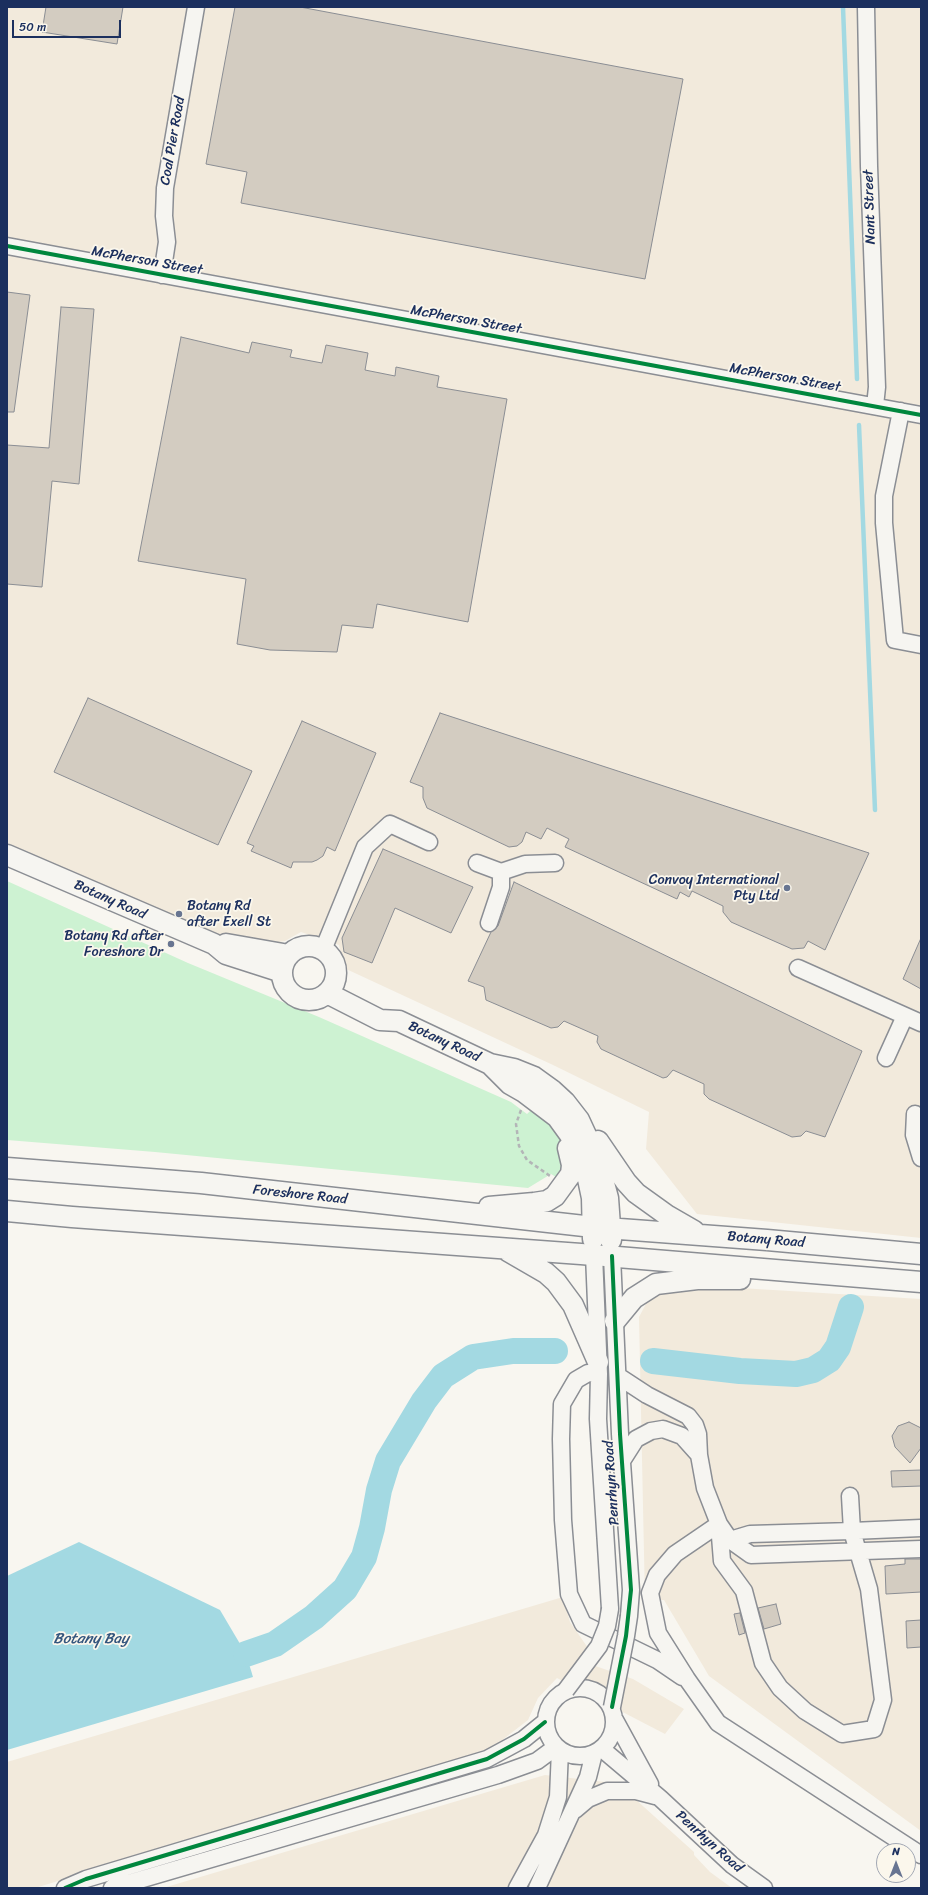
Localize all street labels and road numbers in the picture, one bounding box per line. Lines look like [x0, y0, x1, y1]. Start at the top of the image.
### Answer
street label: Coal Pier Road [157, 95, 189, 187]
street label: Nant Street [860, 169, 880, 245]
street label: McPherson Street [90, 243, 204, 279]
street label: McPherson Street [409, 302, 523, 338]
street label: McPherson Street [728, 360, 842, 396]
street label: Botany Road [71, 877, 149, 923]
street label: Botany Road [405, 1018, 483, 1066]
street label: Foreshore Road [252, 1182, 348, 1208]
street label: Botany Road [727, 1228, 805, 1252]
street label: Penrhyn Road [601, 1440, 623, 1526]
street label: Penrhyn Road [672, 1807, 746, 1877]

